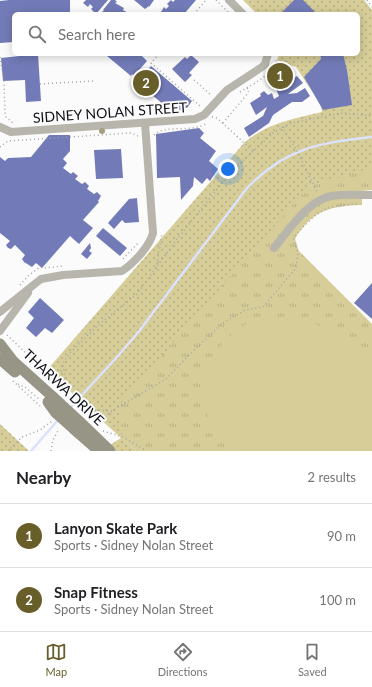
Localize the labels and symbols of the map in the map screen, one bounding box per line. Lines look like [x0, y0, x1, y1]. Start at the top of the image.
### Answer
pin: 1 [267, 61, 293, 91]
pin: 2 [133, 68, 159, 98]
street label: SIDNEY NOLAN STREET [32, 98, 188, 126]
your location [218, 159, 238, 179]
street label: THARWA DRIVE [20, 345, 108, 429]

